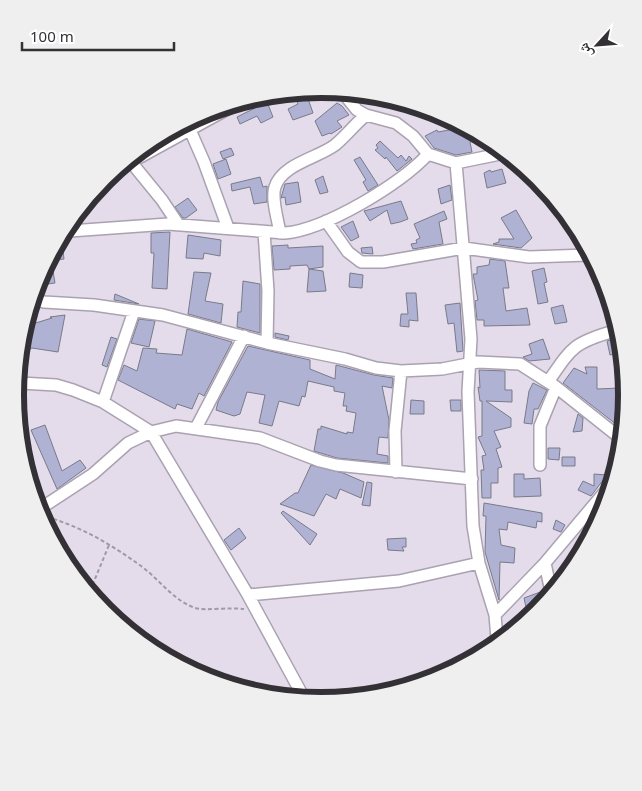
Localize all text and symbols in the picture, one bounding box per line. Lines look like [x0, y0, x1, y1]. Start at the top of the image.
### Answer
scale bar [22, 20, 175, 52]
north arrow [572, 20, 622, 70]
text: 100 m [30, 26, 74, 46]
text: ش [573, 40, 597, 62]

